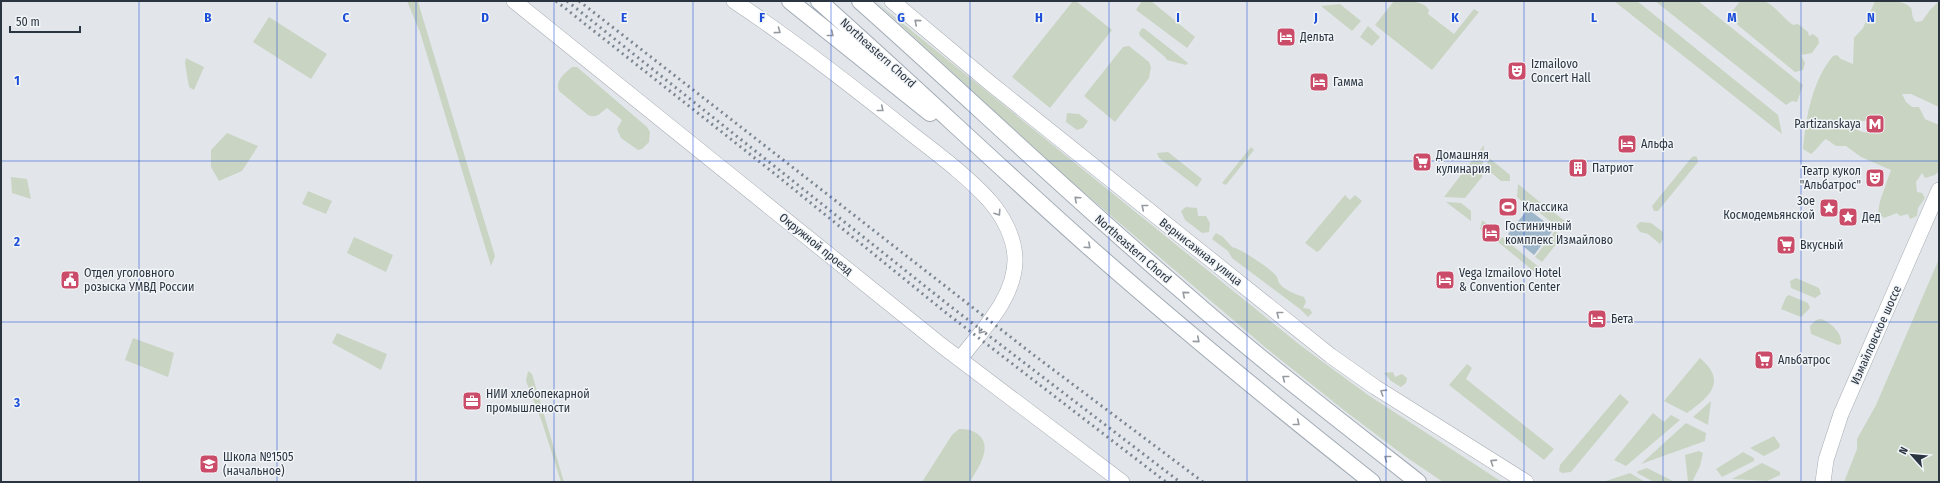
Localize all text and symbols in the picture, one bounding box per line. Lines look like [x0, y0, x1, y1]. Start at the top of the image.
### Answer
scale bar [10, 8, 80, 34]
text: B [204, 10, 212, 25]
text: C [343, 10, 350, 25]
text: D [481, 10, 489, 25]
text: E [621, 10, 627, 25]
text: F [759, 10, 765, 25]
text: G [897, 10, 905, 25]
text: H [1035, 10, 1043, 25]
text: I [1176, 10, 1180, 25]
text: J [1313, 10, 1318, 25]
text: K [1451, 10, 1459, 25]
text: L [1591, 10, 1597, 25]
text: M [1727, 10, 1737, 25]
text: N [1867, 10, 1875, 25]
text: 50 m [16, 15, 40, 29]
street label: Northeastern Chord [837, 15, 919, 91]
one-way arrow [915, 20, 922, 27]
one-way arrow [773, 26, 780, 33]
hotel icon: Дельта [1275, 26, 1297, 48]
one-way arrow [827, 30, 834, 37]
place label: Дельта [1299, 30, 1334, 44]
place label: Izmailovo Concert Hall [1531, 57, 1591, 85]
theatre icon: Izmailovo Concert Hall [1506, 60, 1528, 82]
hotel icon: Гамма [1308, 71, 1330, 93]
text: 1 [14, 73, 20, 88]
place label: Гамма [1333, 75, 1364, 89]
one-way arrow [877, 105, 884, 112]
metro station icon: Partizanskaya [1864, 113, 1886, 135]
place label: Partizanskaya [1794, 117, 1861, 131]
hotel icon: Альфа [1616, 133, 1638, 155]
place label: Альфа [1641, 137, 1674, 151]
place label: Домашняя кулинария [1435, 148, 1491, 176]
supermarket icon: Домашняя кулинария [1411, 151, 1433, 173]
building icon: Патриот [1567, 157, 1589, 179]
place label: Патриот [1592, 161, 1634, 175]
place label: Театр кукол "Альбатрос" [1800, 164, 1861, 192]
theatre icon: Театр кукол "Альбатрос" [1864, 167, 1886, 189]
place label: Зое Космодемьянской [1723, 194, 1815, 222]
sports icon: Классика [1497, 196, 1519, 218]
one-way arrow [1074, 197, 1082, 204]
place icon: Зое Космодемьянской [1818, 197, 1840, 219]
place label: Классика [1522, 200, 1568, 214]
one-way arrow [1142, 204, 1149, 211]
place icon: Дед [1837, 206, 1859, 228]
one-way arrow [993, 209, 1000, 216]
street label: Окружной проезд [776, 210, 856, 278]
place label: Дед [1861, 210, 1881, 224]
street label: Northeastern Chord [1092, 212, 1174, 286]
street label: Вернисажная улица [1157, 215, 1245, 289]
place label: Гостиничный комплекс Измайлово [1505, 219, 1613, 247]
hotel icon: Гостиничный комплекс Измайлово [1480, 222, 1502, 244]
text: 2 [13, 234, 20, 249]
supermarket icon: Вкусный [1775, 234, 1797, 256]
place label: Вкусный [1800, 238, 1843, 252]
one-way arrow [1083, 241, 1091, 249]
place label: Отдел уголовного розыска УМВД России [84, 266, 194, 294]
place label: Vega Izmailovo Hotel & Convention Center [1459, 266, 1561, 294]
public building icon: Отдел уголовного розыска УМВД России [59, 269, 81, 291]
hotel icon: Vega Izmailovo Hotel & Convention Center [1434, 269, 1456, 291]
street label: Измайловское шоссе [1848, 283, 1904, 387]
one-way arrow [1182, 292, 1190, 299]
hotel icon: Бета [1586, 308, 1608, 330]
one-way arrow [1276, 312, 1283, 319]
place label: Бета [1611, 312, 1633, 326]
one-way arrow [979, 326, 986, 333]
one-way arrow [1193, 335, 1200, 342]
supermarket icon: Альбатрос [1753, 349, 1775, 371]
place label: Альбатрос [1778, 353, 1831, 367]
one-way arrow [1282, 375, 1289, 382]
place label: НИИ хлебопекарной промышлености [486, 387, 590, 415]
one-way arrow [1380, 389, 1387, 396]
office icon: НИИ хлебопекарной промышлености [461, 390, 483, 412]
text: 3 [13, 395, 20, 410]
one-way arrow [1293, 418, 1300, 425]
north arrow [1892, 435, 1932, 475]
text: N [1896, 445, 1911, 457]
place label: Школа №1505 (начальное) [223, 450, 294, 478]
school or university icon: Школа №1505 (начальное) [198, 453, 220, 475]
one-way arrow [1385, 456, 1392, 463]
one-way arrow [1490, 459, 1497, 466]

